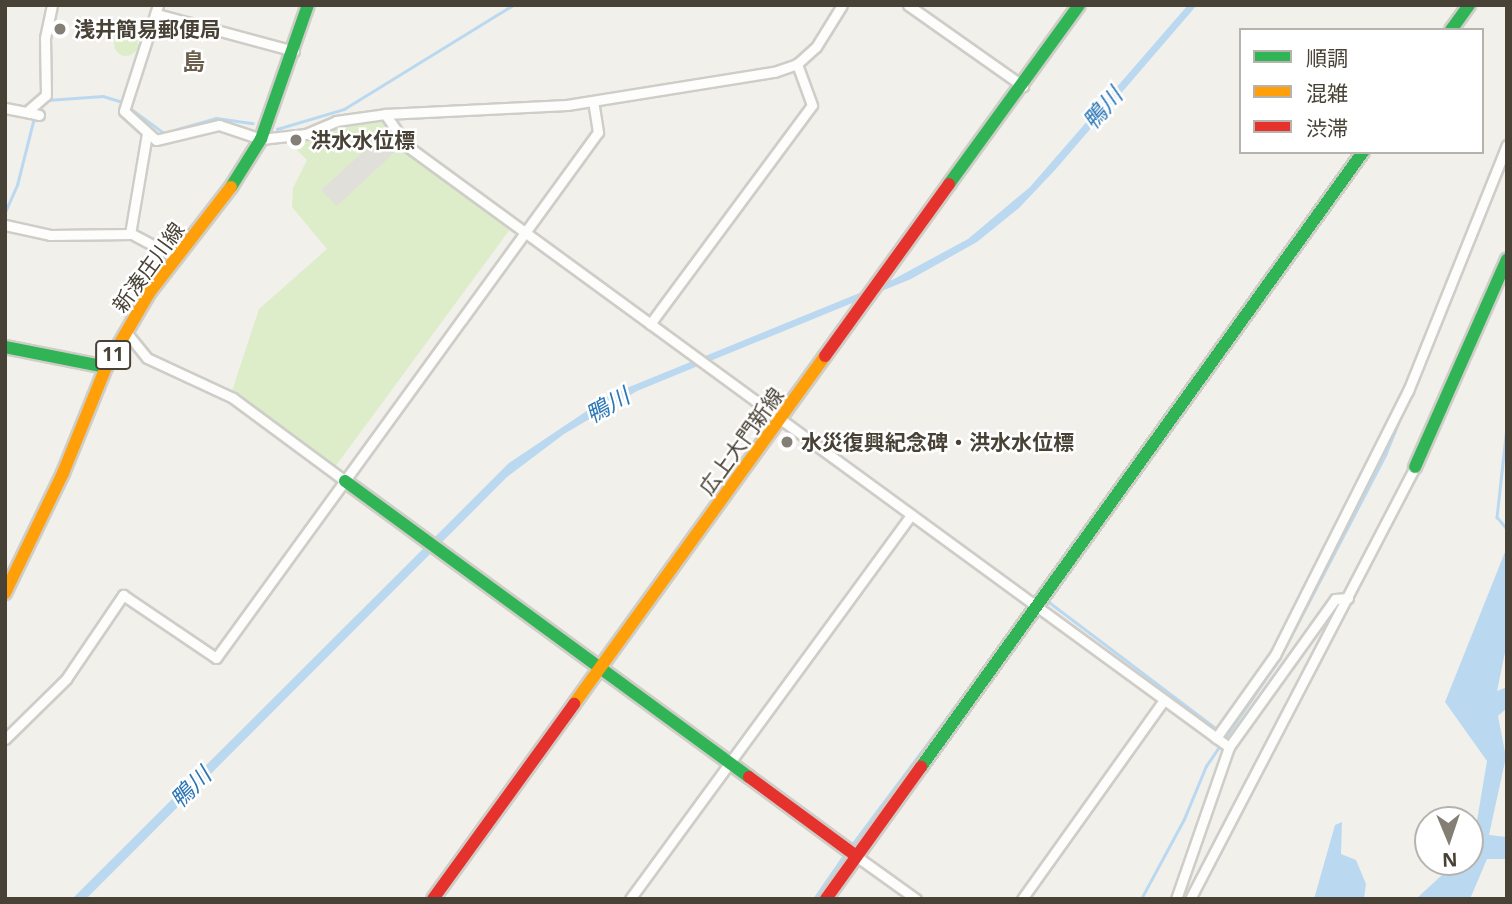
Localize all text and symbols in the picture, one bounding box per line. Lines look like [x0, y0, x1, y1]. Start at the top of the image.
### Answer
place label: 浅井簡易郵便局 [74, 16, 221, 42]
marker: 浅井簡易郵便局 [52, 21, 68, 37]
legend [1239, 28, 1484, 154]
text: 順調 [1306, 44, 1348, 72]
district label: 島 [183, 47, 205, 75]
text: 混雑 [1306, 79, 1348, 107]
water label: 鴨川 [1076, 82, 1128, 134]
text: 渋滞 [1306, 114, 1348, 142]
place label: 洪水水位標 [310, 127, 415, 153]
marker: 洪水水位標 [288, 132, 304, 148]
street label: 新湊庄川線 [107, 217, 189, 317]
road number: 11 [94, 340, 132, 370]
water label: 鴨川 [580, 382, 634, 428]
street label: 広上大門新線 [694, 383, 788, 499]
place label: 水災復興紀念碑・洪水水位標 [801, 429, 1074, 455]
marker: 水災復興紀念碑・洪水水位標 [779, 434, 795, 450]
water label: 鴨川 [164, 761, 216, 813]
north arrow [1414, 806, 1484, 876]
text: N [1441, 847, 1458, 873]

